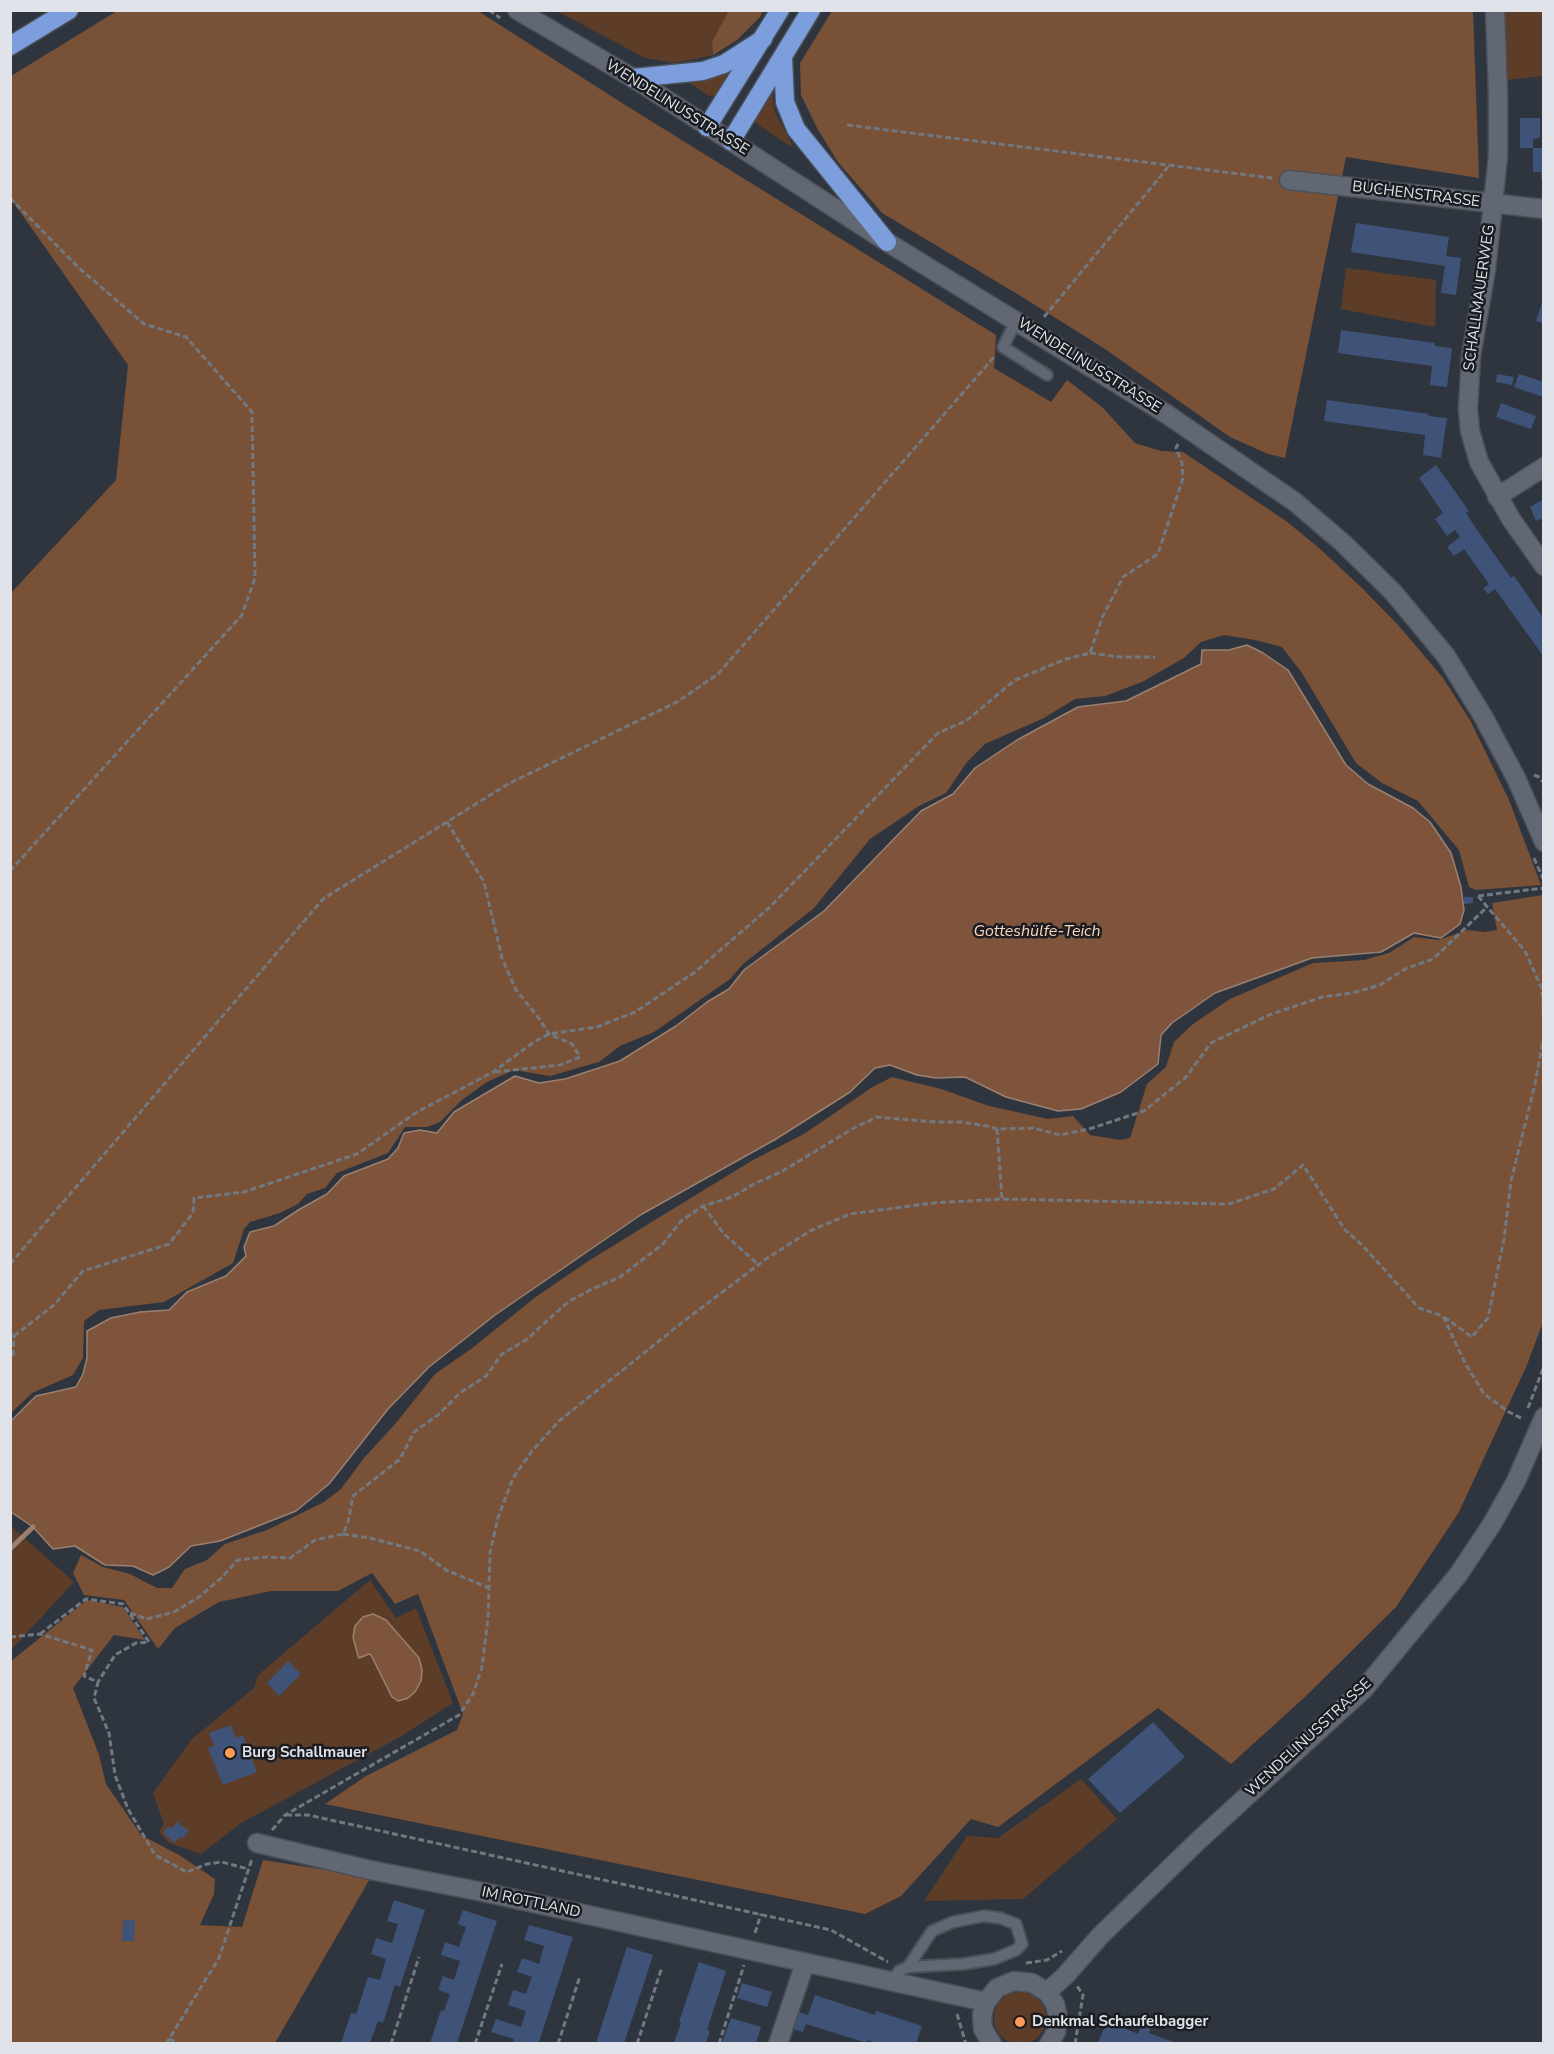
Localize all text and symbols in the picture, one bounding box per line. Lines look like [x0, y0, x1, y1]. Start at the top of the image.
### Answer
street label: WENDELINUSSTRASSE [602, 57, 752, 159]
street label: BUCHENSTRASSE [1351, 178, 1481, 212]
street label: SCHALLMAUERWEG [1461, 224, 1499, 372]
street label: WENDELINUSSTRASSE [1014, 315, 1164, 417]
water label: Gotteshülfe-Teich [973, 922, 1101, 942]
street label: WENDELINUSSTRASSE [1242, 1675, 1376, 1801]
place label: Burg Schallmauer [242, 1744, 367, 1762]
marker: Burg Schallmauer [223, 1746, 237, 1760]
street label: IM ROTTLAND [480, 1884, 582, 1922]
place label: Denkmal Schaufelbagger [1032, 2013, 1208, 2031]
marker: Denkmal Schaufelbagger [1013, 2015, 1027, 2029]

